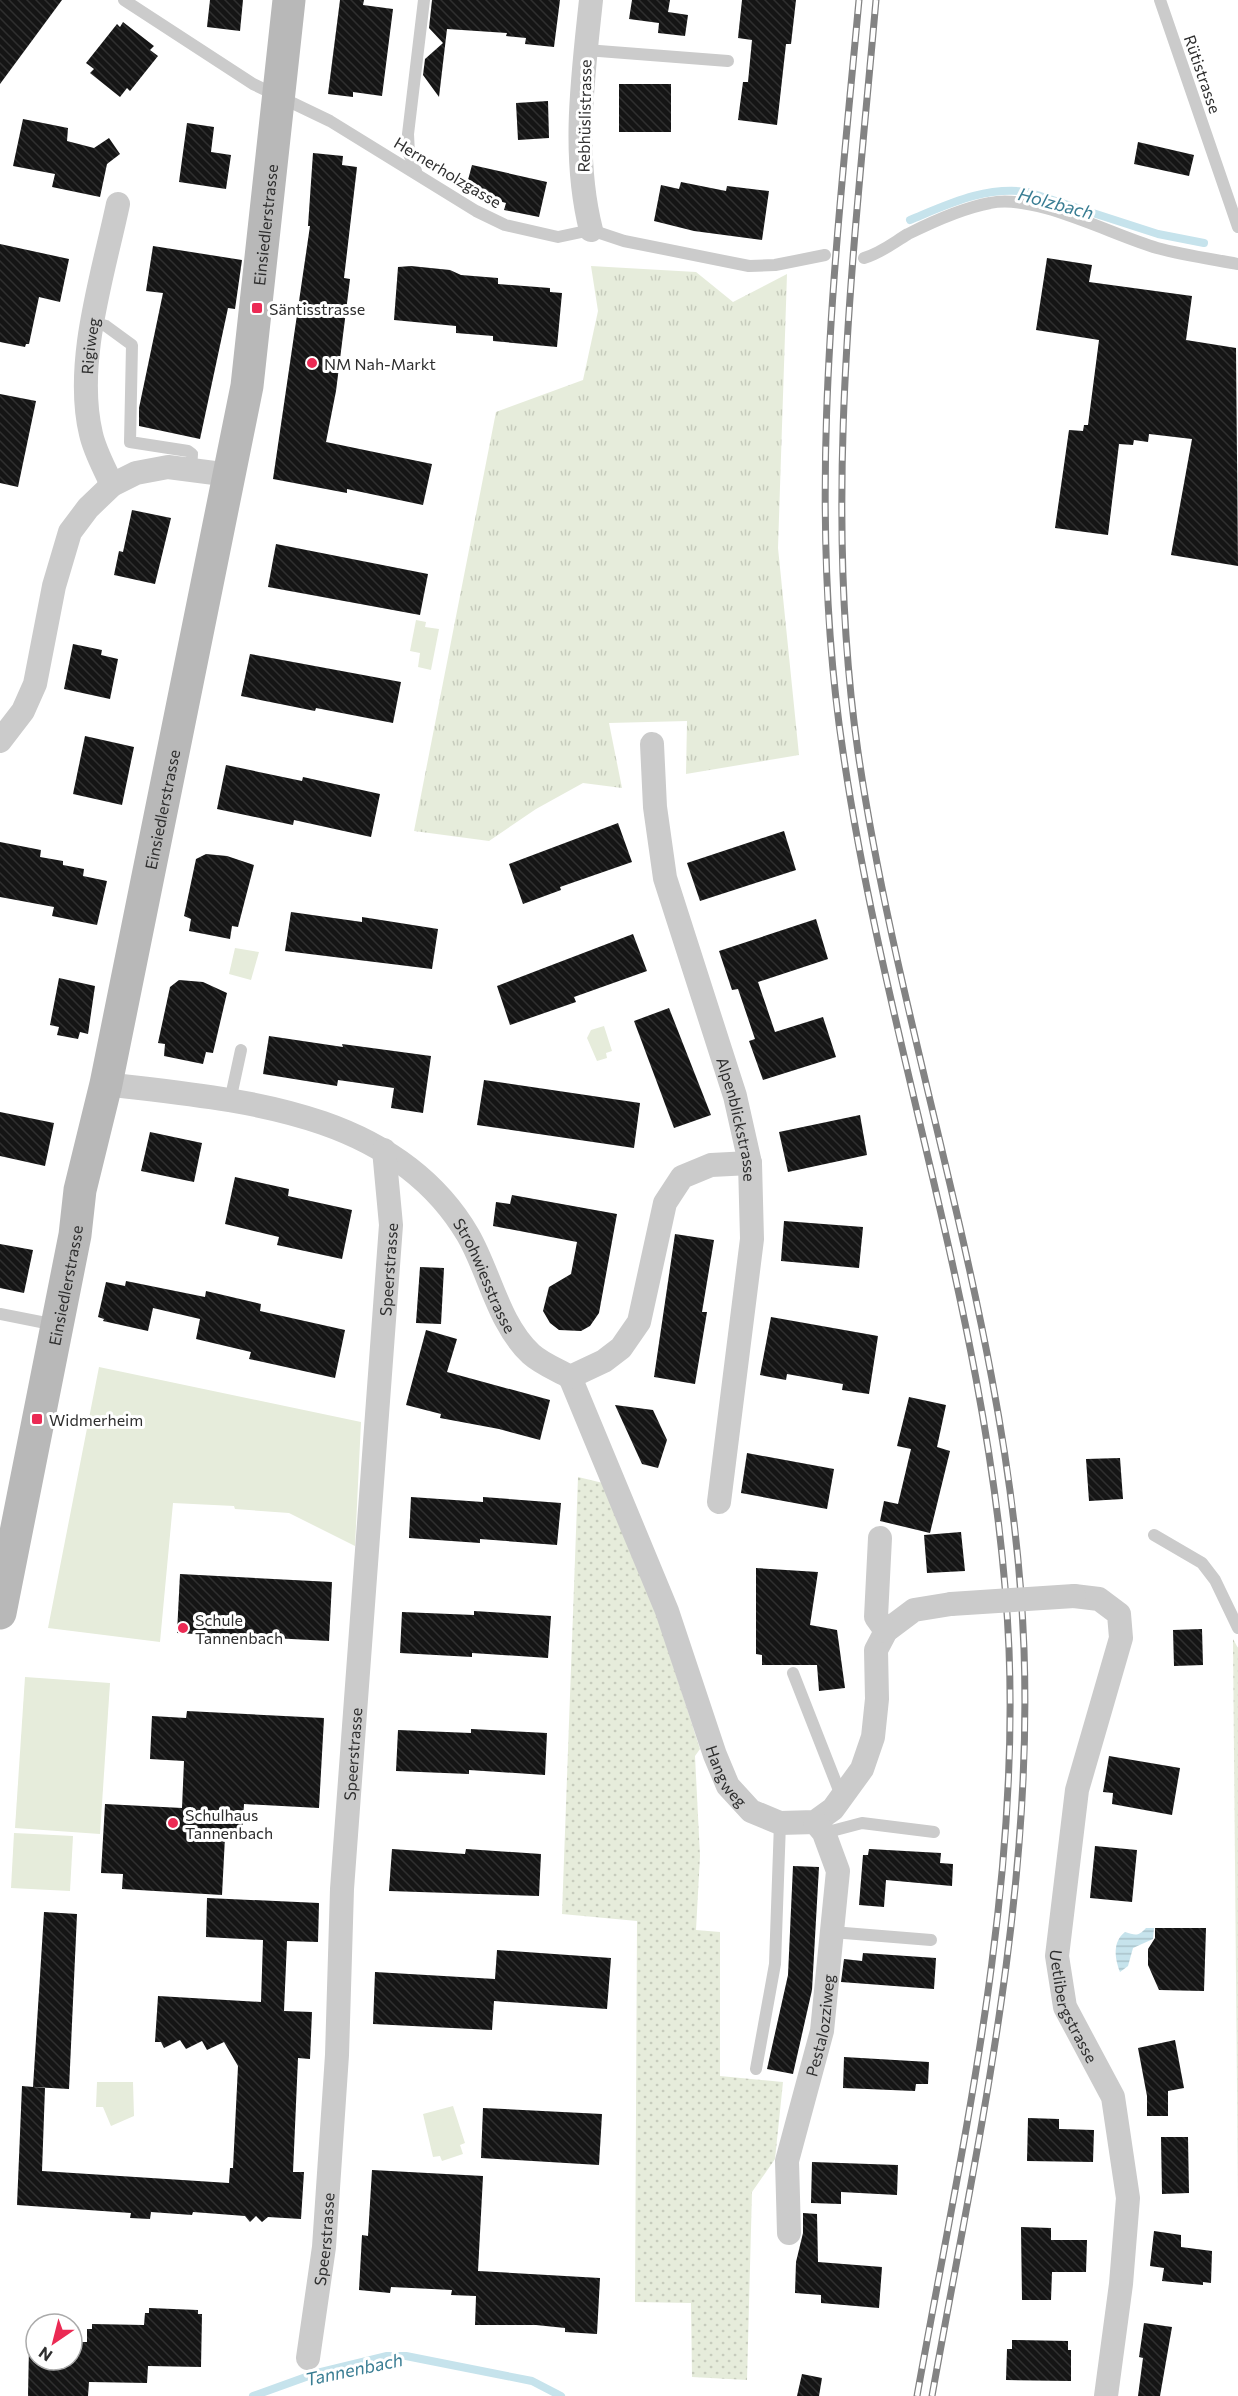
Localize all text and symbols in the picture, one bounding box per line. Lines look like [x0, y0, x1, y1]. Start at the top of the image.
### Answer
street label: Rütistrasse [1181, 32, 1225, 116]
street label: Rebhüslistrasse [574, 59, 594, 173]
street label: Hernerholzgasse [391, 133, 505, 211]
street label: Einsiedlerstrasse [248, 163, 281, 286]
water label: Holzbach [1016, 182, 1096, 224]
place label: Säntisstrasse [269, 299, 365, 318]
marker: Säntisstrasse [250, 301, 264, 315]
street label: Rigiweg [77, 315, 102, 375]
place label: NM Nah-Markt [324, 354, 436, 373]
marker: NM Nah-Markt [305, 356, 319, 370]
street label: Einsiedlerstrasse [140, 748, 183, 871]
street label: Alpenblickstrasse [714, 1054, 760, 1182]
street label: Strohwiesstrasse [450, 1214, 521, 1336]
street label: Speerstrasse [375, 1222, 401, 1317]
street label: Einsiedlerstrasse [44, 1224, 86, 1347]
place label: Widmerheim [49, 1410, 143, 1429]
marker: Widmerheim [30, 1412, 44, 1426]
place label: Schule Tannenbach [195, 1610, 283, 1647]
marker: Schule Tannenbach [176, 1621, 190, 1635]
street label: Speerstrasse [339, 1707, 365, 1801]
street label: Hangweg [703, 1742, 752, 1811]
place label: Schulhaus Tannenbach [185, 1805, 273, 1842]
marker: Schulhaus Tannenbach [166, 1816, 180, 1830]
street label: Uetlibergstrasse [1047, 1949, 1102, 2066]
street label: Pestalozziweg [801, 1973, 837, 2078]
street label: Speerstrasse [309, 2192, 337, 2287]
north arrow [24, 2312, 84, 2372]
text: N [35, 2343, 55, 2366]
water label: Tannenbach [303, 2348, 405, 2390]

